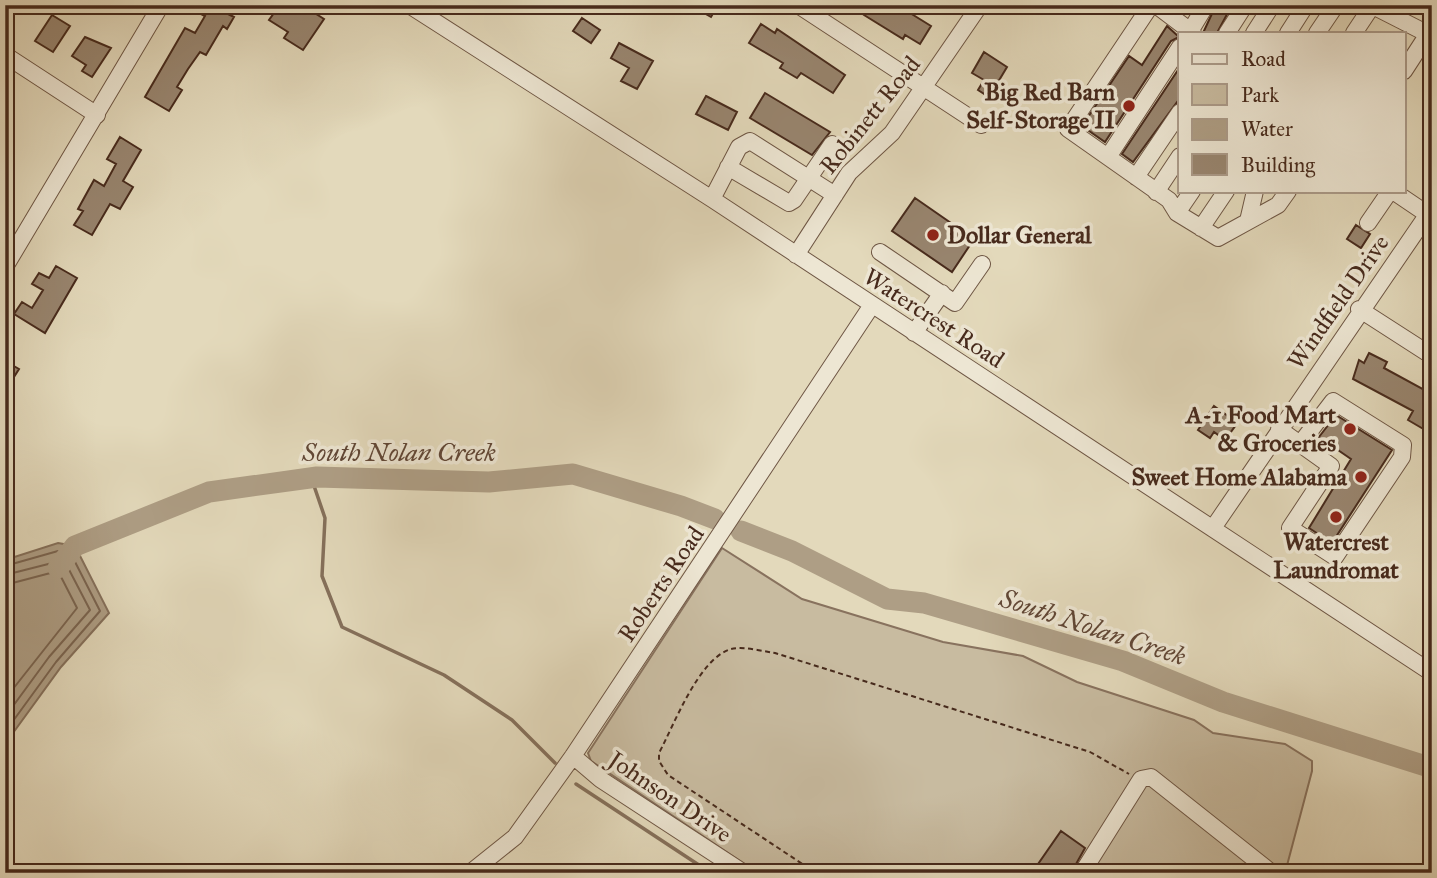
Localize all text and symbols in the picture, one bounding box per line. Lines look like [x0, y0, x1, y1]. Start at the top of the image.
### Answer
legend [1178, 32, 1406, 192]
text: Road [1241, 46, 1286, 72]
street label: Robinett Road [813, 50, 927, 180]
place label: Big Red Barn Self-Storage II [966, 77, 1115, 135]
text: Park [1241, 82, 1279, 108]
marker: Big Red Barn Self-Storage II [1121, 98, 1137, 114]
text: Water [1241, 116, 1293, 142]
text: Building [1241, 152, 1315, 178]
place label: Dollar General [947, 220, 1092, 250]
marker: Dollar General [925, 227, 941, 243]
street label: Windfield Drive [1281, 229, 1395, 375]
street label: Watercrest Road [858, 261, 1010, 375]
place label: A-1 Food Mart & Groceries [1184, 400, 1337, 458]
marker: A-1 Food Mart & Groceries [1342, 421, 1358, 437]
water label: South Nolan Creek [301, 436, 496, 468]
place label: Sweet Home Alabama [1131, 462, 1348, 492]
marker: Sweet Home Alabama [1353, 469, 1369, 485]
marker: Watercrest Laundromat [1328, 509, 1344, 525]
street label: Roberts Road [611, 520, 711, 648]
place label: Watercrest Laundromat [1273, 527, 1399, 585]
water label: South Nolan Creek [995, 582, 1191, 672]
street label: Johnson Drive [600, 743, 737, 849]

